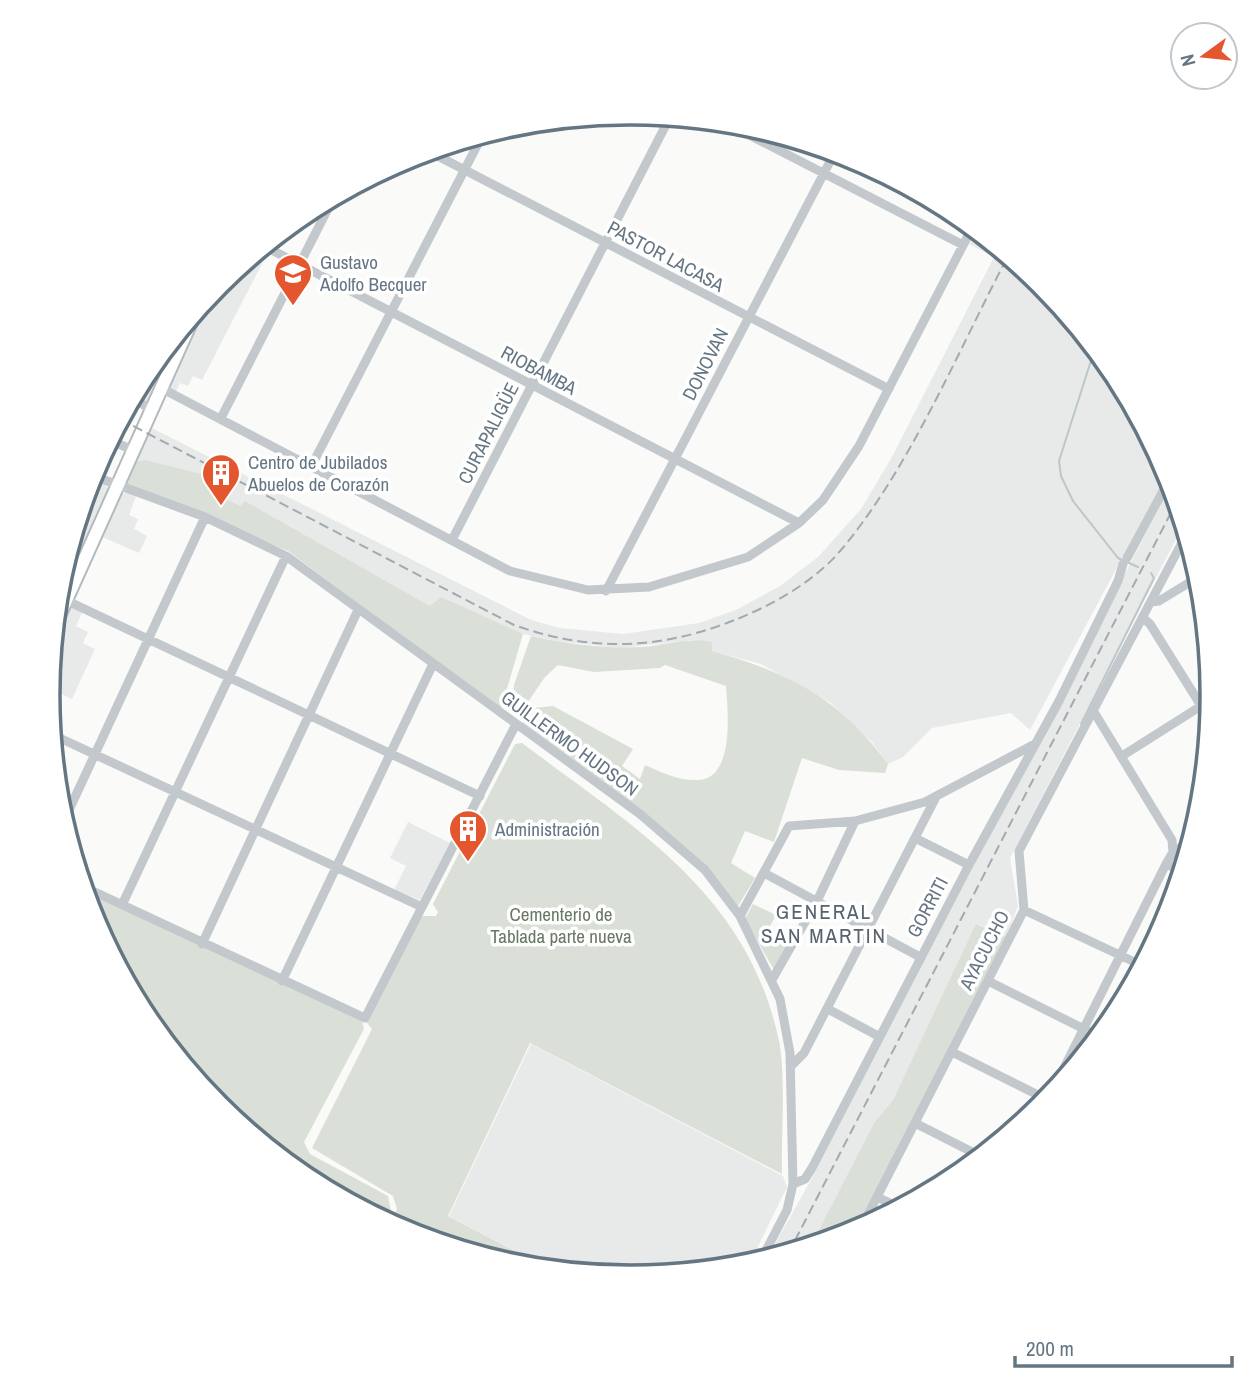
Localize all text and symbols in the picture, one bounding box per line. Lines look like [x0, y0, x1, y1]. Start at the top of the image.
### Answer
north arrow [1169, 21, 1239, 91]
text: N [1174, 52, 1202, 69]
street label: PASTOR LACASA [603, 214, 729, 298]
place label: Gustavo Adolfo Becquer [319, 249, 427, 297]
school or university icon: Gustavo Adolfo Becquer [272, 252, 314, 307]
street label: DONOVAN [676, 324, 734, 404]
street label: RIOBAMBA [497, 339, 582, 401]
street label: CURAPALIGÜE [451, 378, 525, 488]
place label: Centro de Jubilados Abuelos de Corazón [247, 449, 389, 497]
building icon: Centro de Jubilados Abuelos de Corazón [200, 452, 242, 507]
street label: GUILLERMO HUDSON [496, 684, 644, 802]
building icon: Administración [447, 808, 489, 863]
place label: Administración [494, 816, 600, 842]
street label: GORRITI [900, 872, 954, 942]
district label: GENERAL SAN MARTIN [761, 897, 887, 950]
park label: Cementerio de Tablada parte nueva [490, 901, 632, 949]
street label: AYACUCHO [952, 906, 1015, 995]
scale bar [1015, 1324, 1232, 1368]
text: 200 m [1026, 1334, 1074, 1363]

